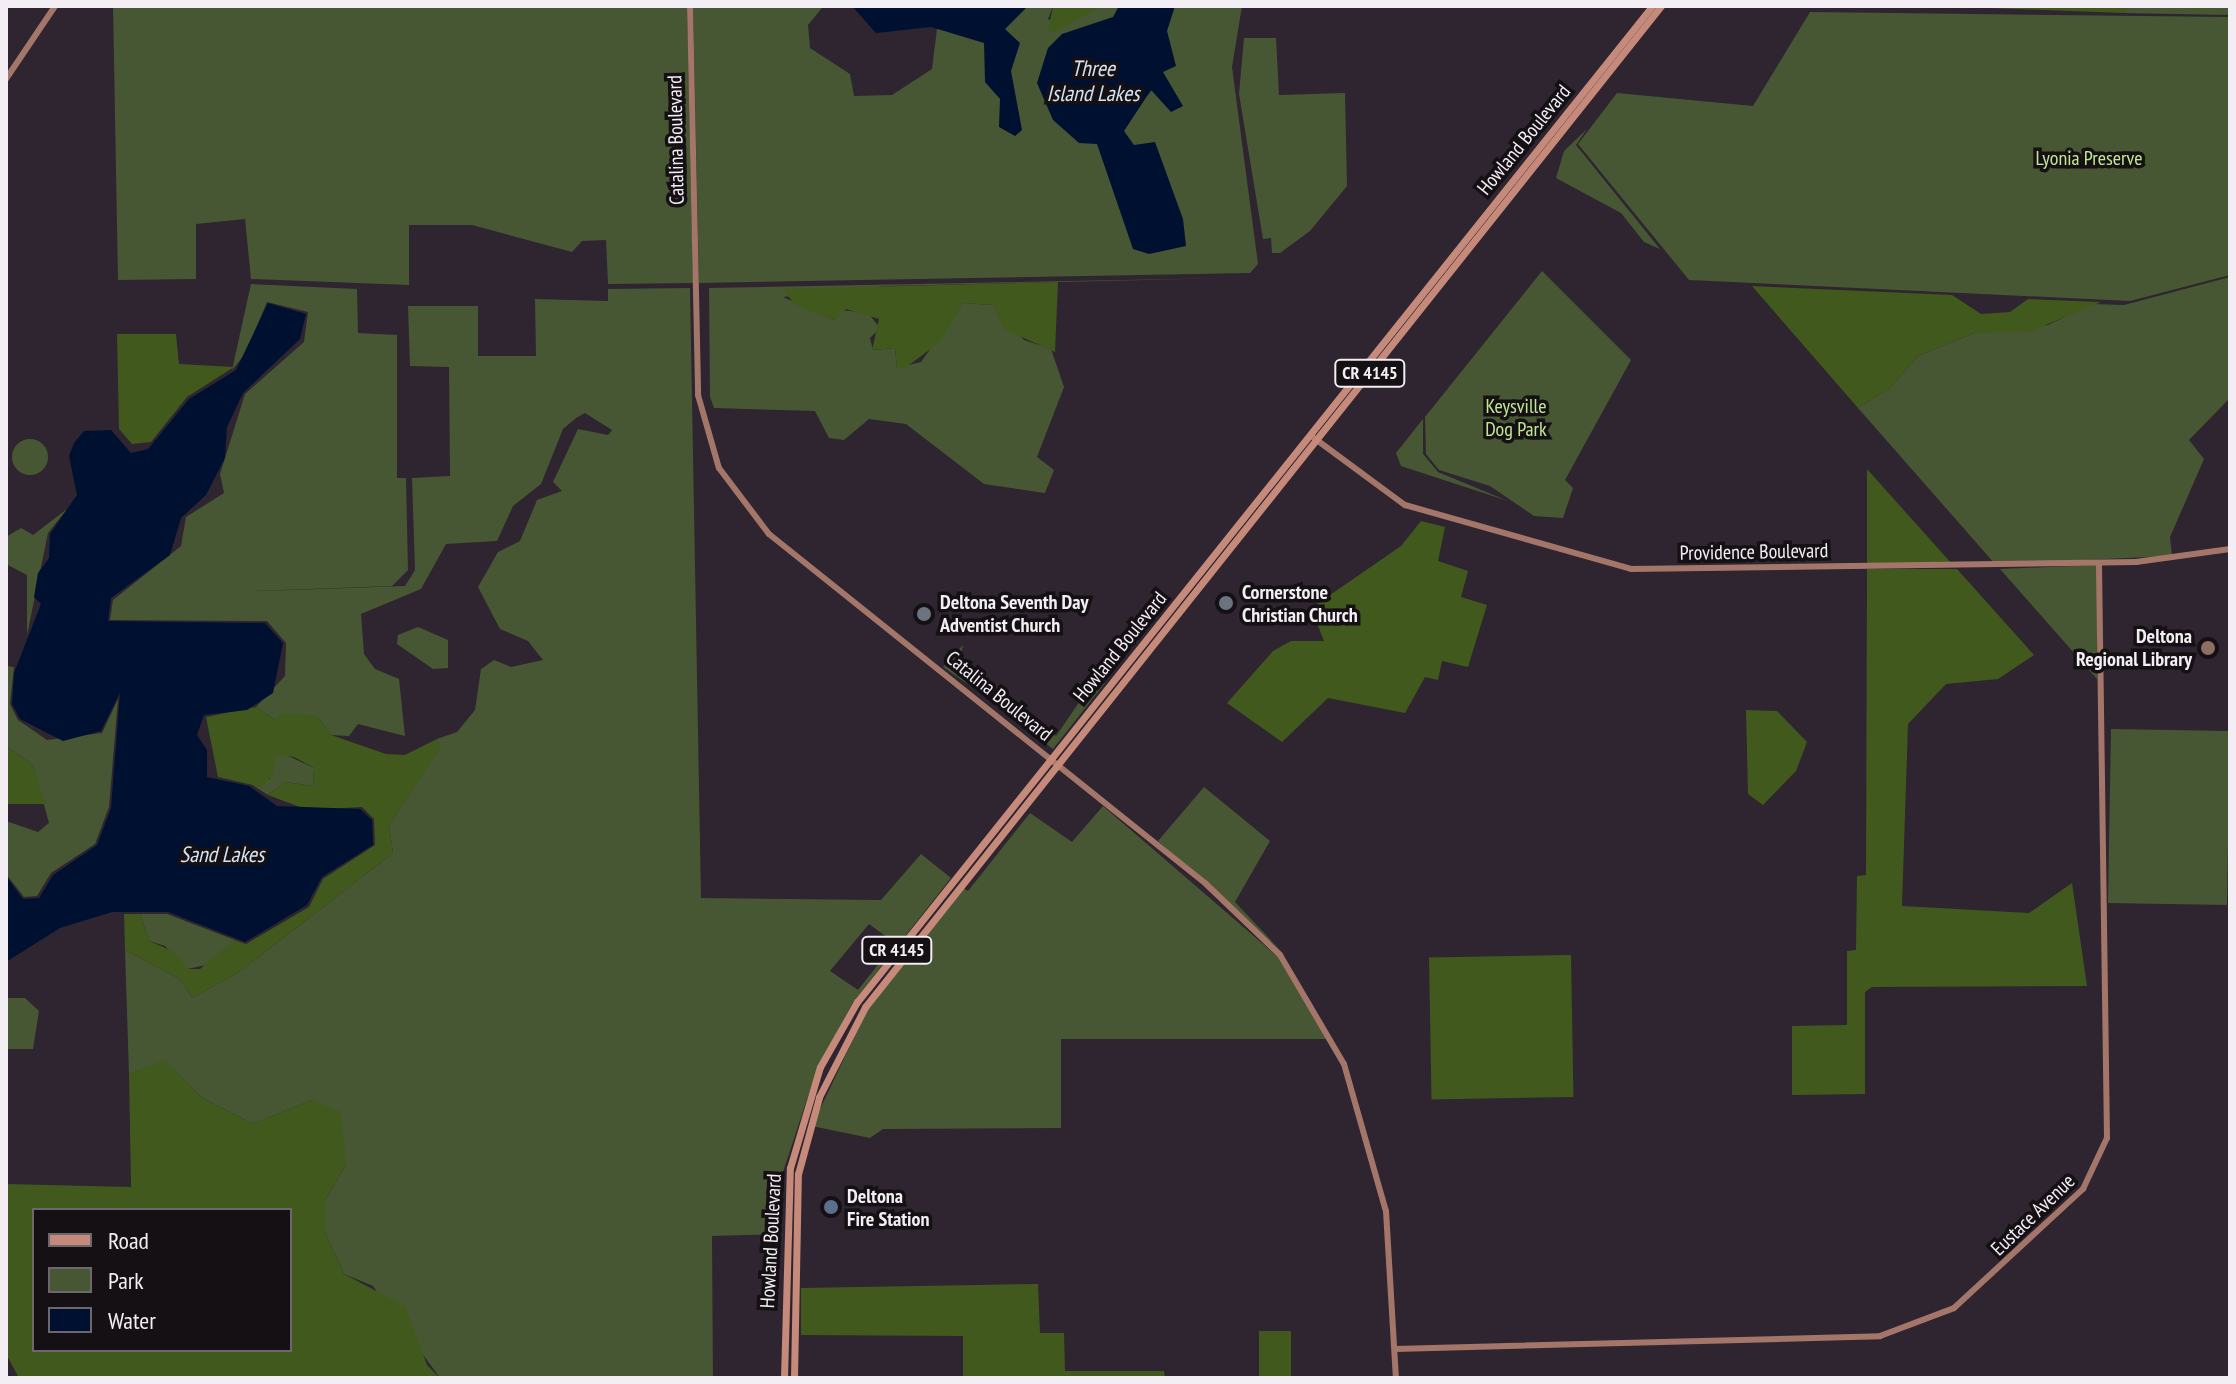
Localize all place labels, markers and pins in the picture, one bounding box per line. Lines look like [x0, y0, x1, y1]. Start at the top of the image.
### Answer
place label: Cornerstone Christian Church [1242, 580, 1358, 627]
place label: Deltona Seventh Day Adventist Church [940, 590, 1089, 637]
marker: Cornerstone Christian Church [1217, 594, 1235, 612]
marker: Deltona Seventh Day Adventist Church [915, 605, 933, 623]
place label: Deltona Regional Library [2076, 624, 2192, 671]
marker: Deltona Regional Library [2199, 639, 2217, 657]
place label: Deltona Fire Station [847, 1184, 929, 1231]
marker: Deltona Fire Station [822, 1198, 840, 1216]

